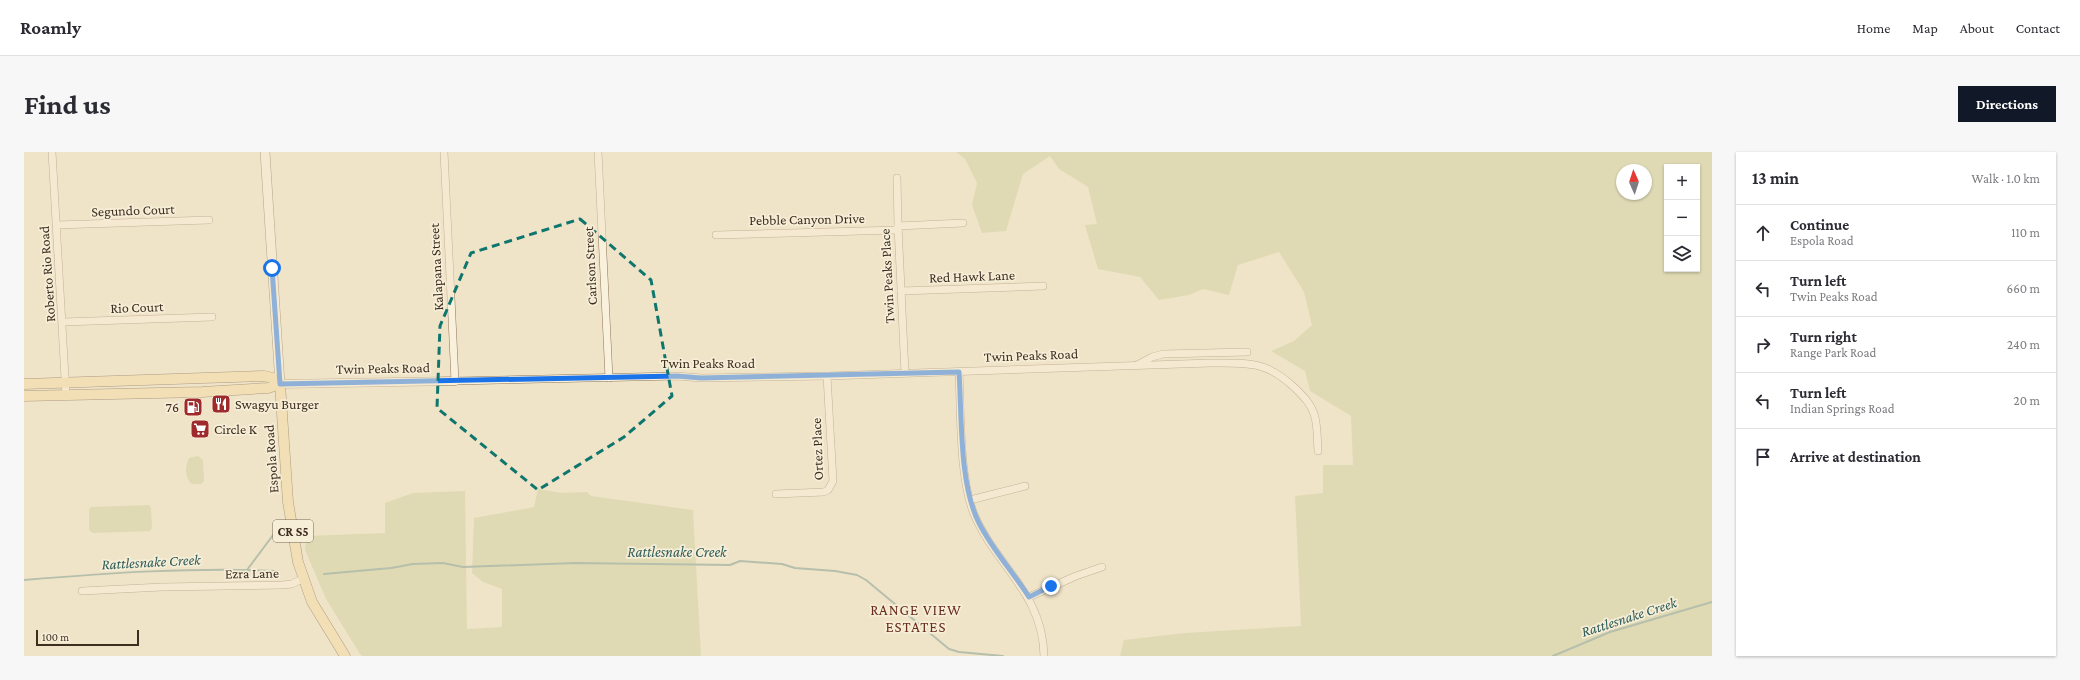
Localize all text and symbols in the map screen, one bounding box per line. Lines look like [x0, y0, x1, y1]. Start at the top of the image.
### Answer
text: Roamly [20, 17, 81, 38]
text: Home [1857, 20, 1890, 36]
text: Map [1912, 20, 1938, 36]
text: About [1960, 20, 1994, 36]
text: Contact [2016, 20, 2060, 36]
button: Directions [1958, 86, 2056, 122]
text: Find us [24, 89, 111, 120]
north arrow [1616, 164, 1652, 200]
map controls [1664, 164, 1700, 272]
button: + [1664, 164, 1700, 200]
text: 13 min [1752, 169, 1799, 188]
text: Walk · 1.0 km [1972, 171, 2040, 186]
button: − [1664, 200, 1700, 236]
street label: Segundo Court [91, 201, 175, 219]
street label: Pebble Canyon Drive [749, 210, 865, 228]
text: Continue [1790, 217, 1849, 233]
street label: Kalapana Street [426, 222, 446, 311]
icon: ahead [1752, 222, 1774, 244]
street label: Roberto Rio Road [36, 225, 58, 323]
text: 110 m [2011, 225, 2040, 240]
street label: Carlson Street [580, 226, 600, 306]
street label: Twin Peaks Place [877, 228, 897, 324]
text: Espola Road [1790, 233, 1854, 248]
button: layers [1664, 236, 1700, 272]
route start [263, 259, 281, 277]
street label: Red Hawk Lane [929, 267, 1015, 285]
text: Turn left [1790, 273, 1846, 289]
icon: left [1752, 278, 1774, 300]
text: 660 m [2007, 281, 2040, 296]
text: Twin Peaks Road [1790, 289, 1878, 304]
street label: Rio Court [110, 298, 164, 316]
text: Turn right [1790, 329, 1857, 345]
icon: right [1752, 334, 1774, 356]
text: 240 m [2007, 337, 2040, 352]
street label: Twin Peaks Road [984, 345, 1079, 365]
text: Range Park Road [1790, 345, 1876, 360]
street label: Twin Peaks Road [661, 355, 756, 371]
street label: Twin Peaks Road [336, 359, 431, 377]
text: Turn left [1790, 385, 1846, 401]
icon: left [1752, 390, 1774, 412]
restaurant icon: Swagyu Burger [210, 393, 232, 415]
text: 20 m [2014, 393, 2040, 408]
fuel station icon: 76 [182, 396, 204, 418]
place label: Swagyu Burger [235, 396, 319, 412]
place label: 76 [166, 399, 179, 415]
text: Indian Springs Road [1790, 401, 1895, 416]
street label: Ortez Place [808, 417, 826, 481]
supermarket icon: Circle K [189, 418, 211, 440]
place label: Circle K [214, 421, 258, 437]
street label: Espola Road [261, 424, 281, 494]
icon: arrive [1752, 446, 1774, 468]
text: Arrive at destination [1790, 449, 1921, 465]
road number: CR S5 [273, 520, 313, 542]
water label: Rattlesnake Creek [627, 544, 728, 560]
water label: Rattlesnake Creek [101, 551, 202, 573]
street label: Ezra Lane [225, 565, 279, 581]
route end [1042, 577, 1060, 595]
water label: Rattlesnake Creek [1579, 594, 1680, 640]
district label: RANGE VIEW ESTATES [870, 602, 962, 635]
scale bar [36, 628, 139, 647]
text: 100 m [42, 631, 69, 643]

